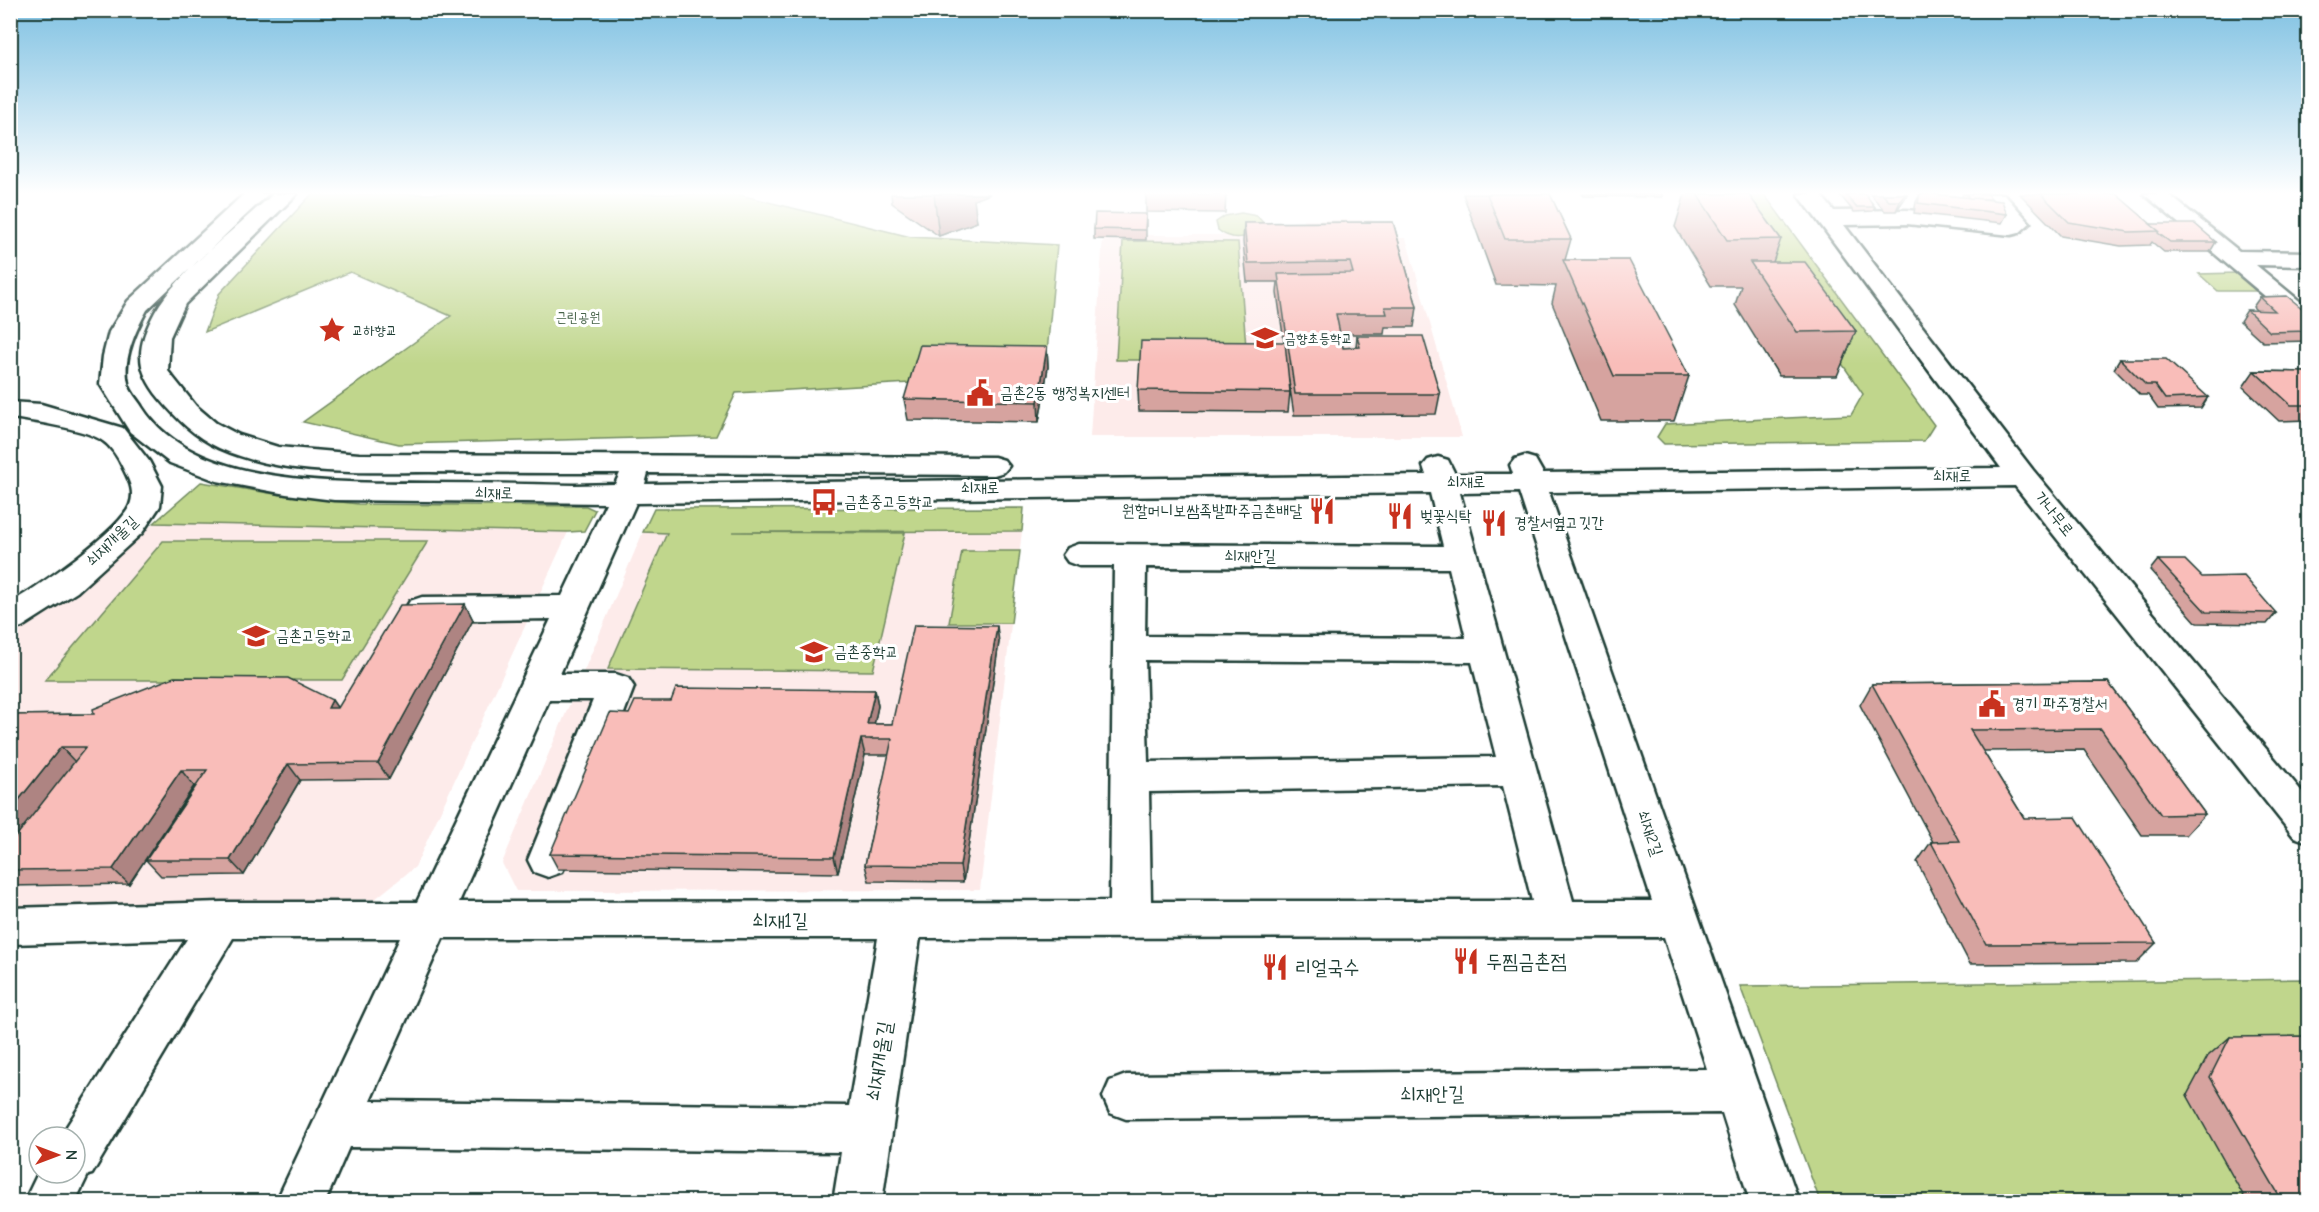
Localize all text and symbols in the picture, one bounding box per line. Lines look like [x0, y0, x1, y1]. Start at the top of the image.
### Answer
park label: 근린공원 [555, 309, 601, 326]
place icon: 교하향교 [317, 315, 347, 345]
place label: 교하향교 [352, 322, 397, 339]
school or university icon: 금향초등학교 [1250, 323, 1280, 353]
place label: 금향초등학교 [1285, 330, 1353, 347]
public building icon: 금촌2동 행정복지센터 [965, 378, 995, 408]
place label: 금촌2동 행정복지센터 [1000, 384, 1130, 402]
street label: 쇠재로 [1933, 467, 1971, 485]
street label: 쇠재로 [1447, 473, 1485, 491]
street label: 쇠재로 [961, 479, 999, 497]
street label: 쇠재로 [475, 484, 513, 502]
bus stop icon: 금촌중고등학교 [809, 487, 839, 517]
street label: 가나무로 [2031, 488, 2077, 540]
place label: 금촌중고등학교 [844, 493, 934, 511]
restaurant icon: 원할머니보쌈족발파주금촌배달 [1307, 496, 1337, 526]
restaurant icon: 벚꽃식탁 [1385, 501, 1415, 531]
place label: 원할머니보쌈족발파주금촌배달 [1122, 502, 1302, 520]
place label: 벚꽃식탁 [1420, 507, 1472, 525]
restaurant icon: 경찰서옆고깃간 [1479, 508, 1509, 538]
street label: 쇠재개울길 [83, 512, 141, 570]
place label: 경찰서옆고깃간 [1514, 514, 1604, 532]
street label: 쇠재안길 [1224, 547, 1276, 565]
school or university icon: 금촌고등학교 [241, 621, 271, 651]
place label: 금촌고등학교 [276, 627, 353, 645]
school or university icon: 금촌중학교 [799, 637, 829, 667]
place label: 금촌중학교 [834, 643, 898, 661]
public building icon: 경기 파주경찰서 [1977, 689, 2007, 719]
place label: 경기 파주경찰서 [2012, 695, 2107, 713]
street label: 쇠재2길 [1634, 808, 1666, 858]
street label: 쇠재1길 [752, 909, 808, 932]
restaurant icon: 두찜금촌점 [1451, 946, 1481, 976]
place label: 두찜금촌점 [1486, 950, 1566, 973]
restaurant icon: 리얼국수 [1260, 952, 1290, 982]
place label: 리얼국수 [1295, 956, 1359, 979]
street label: 쇠재개울길 [861, 1019, 897, 1103]
street label: 쇠재안길 [1400, 1082, 1464, 1106]
north arrow [27, 1125, 87, 1185]
text: N [62, 1150, 80, 1160]

